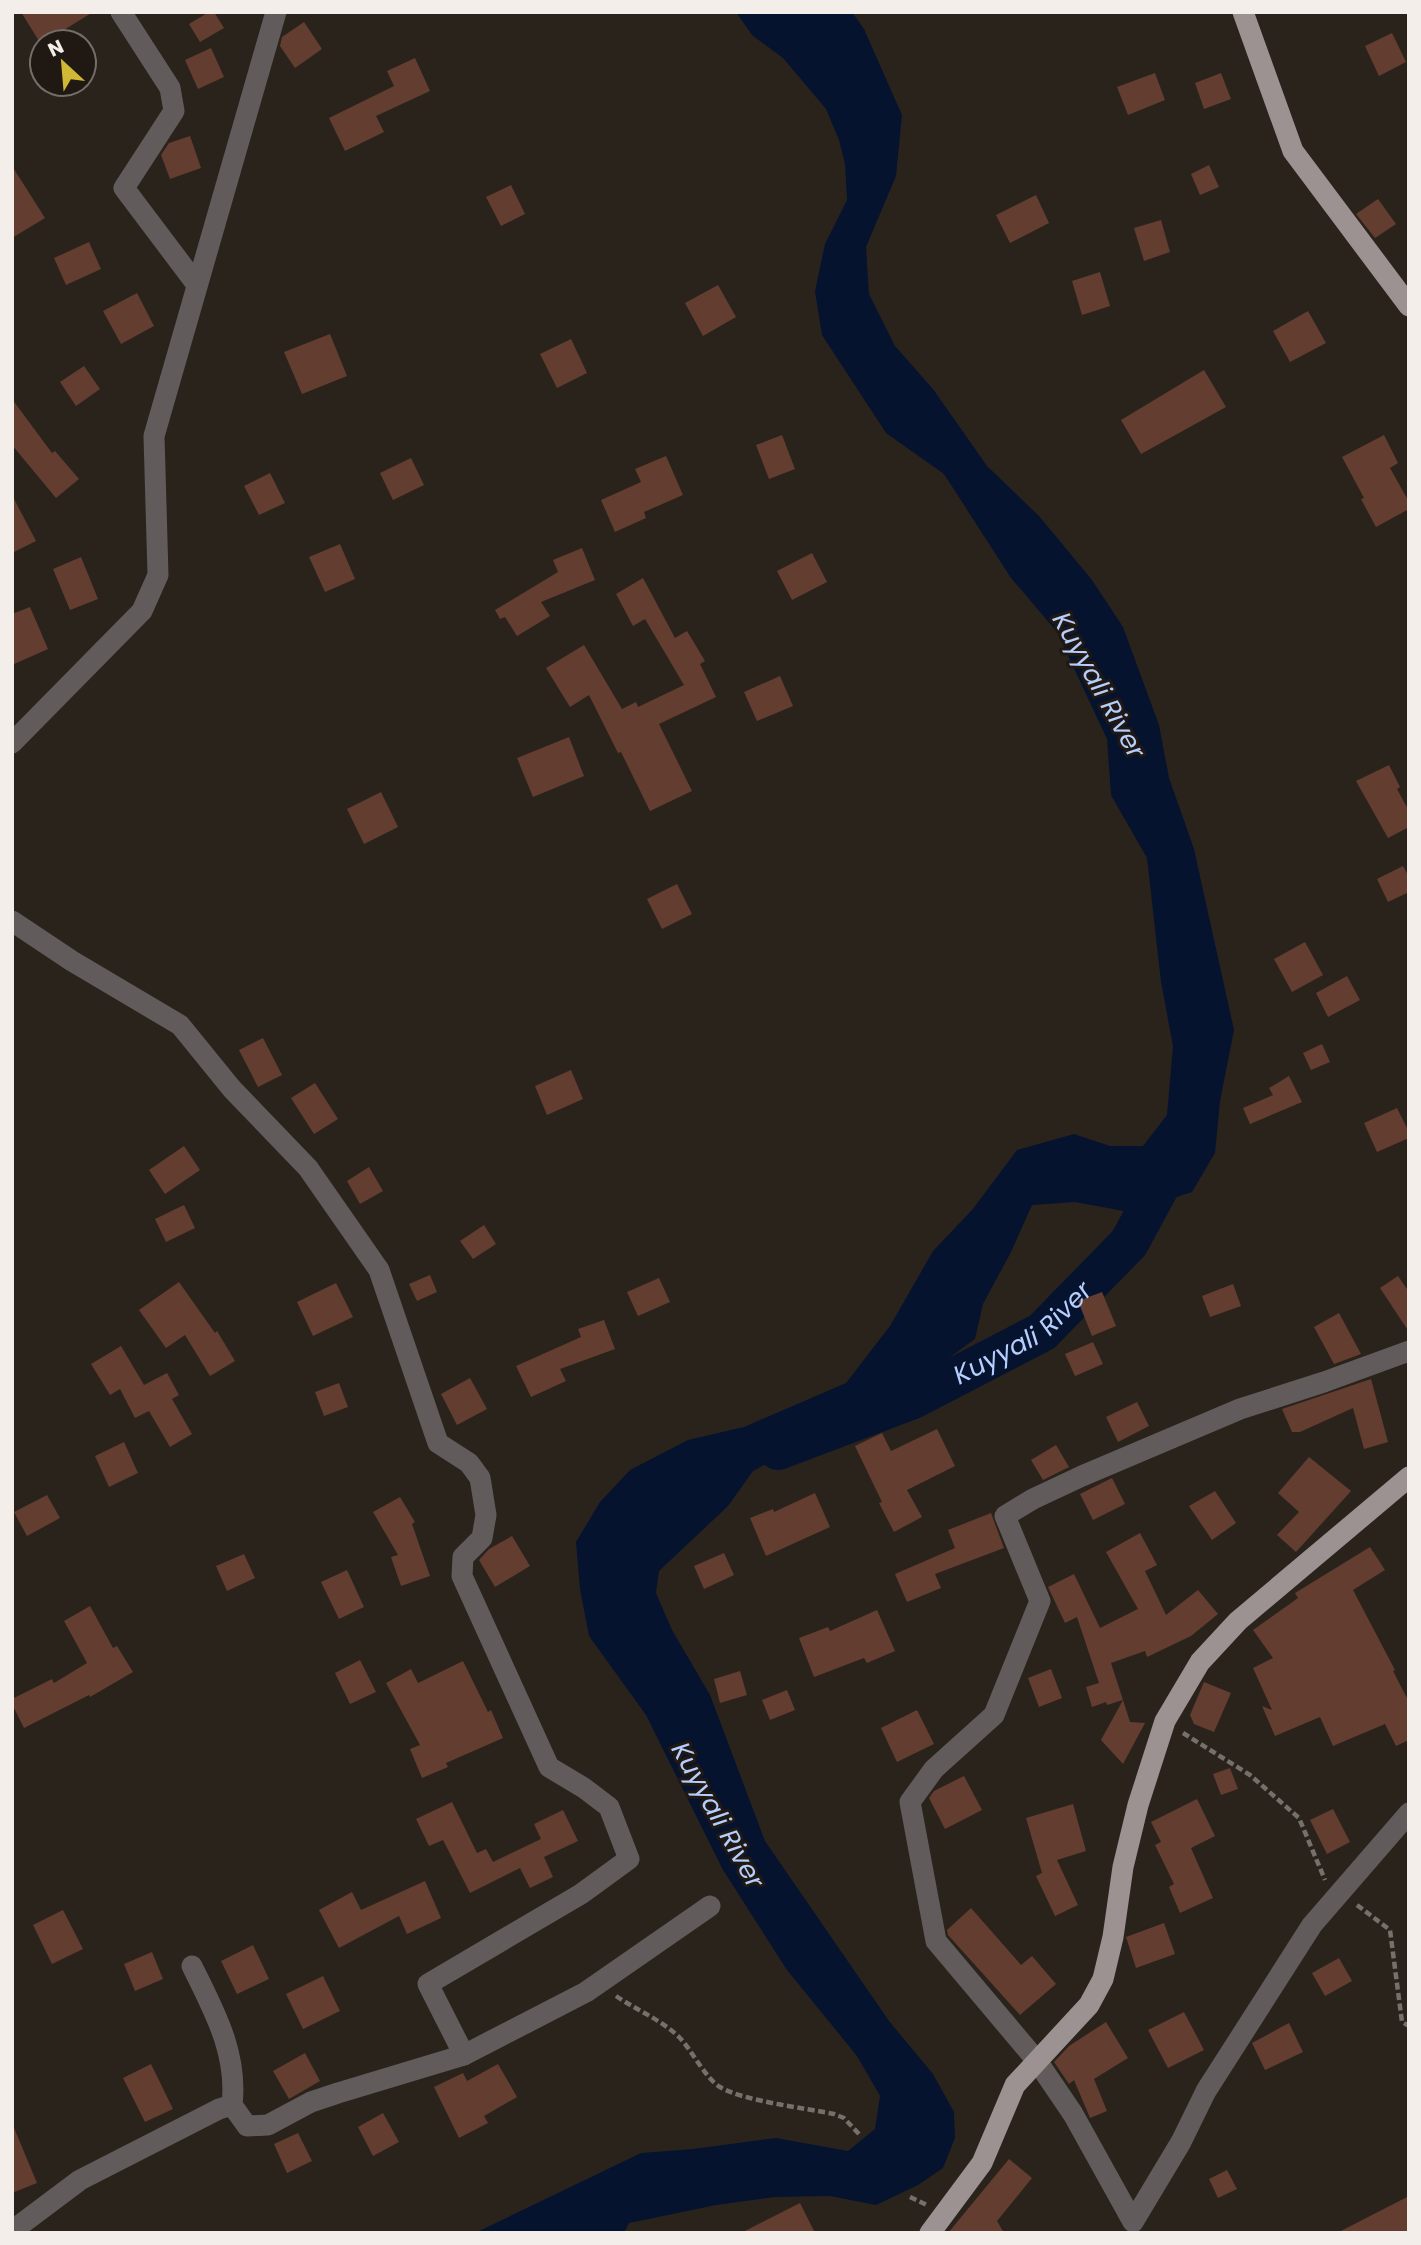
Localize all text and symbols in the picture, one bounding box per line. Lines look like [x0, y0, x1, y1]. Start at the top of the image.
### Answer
north arrow [28, 28, 98, 98]
text: N [43, 33, 68, 63]
water label: Kuyyali River [1044, 605, 1155, 766]
water label: Kuyyali River [947, 1272, 1101, 1393]
water label: Kuyyali River [663, 1735, 774, 1896]

